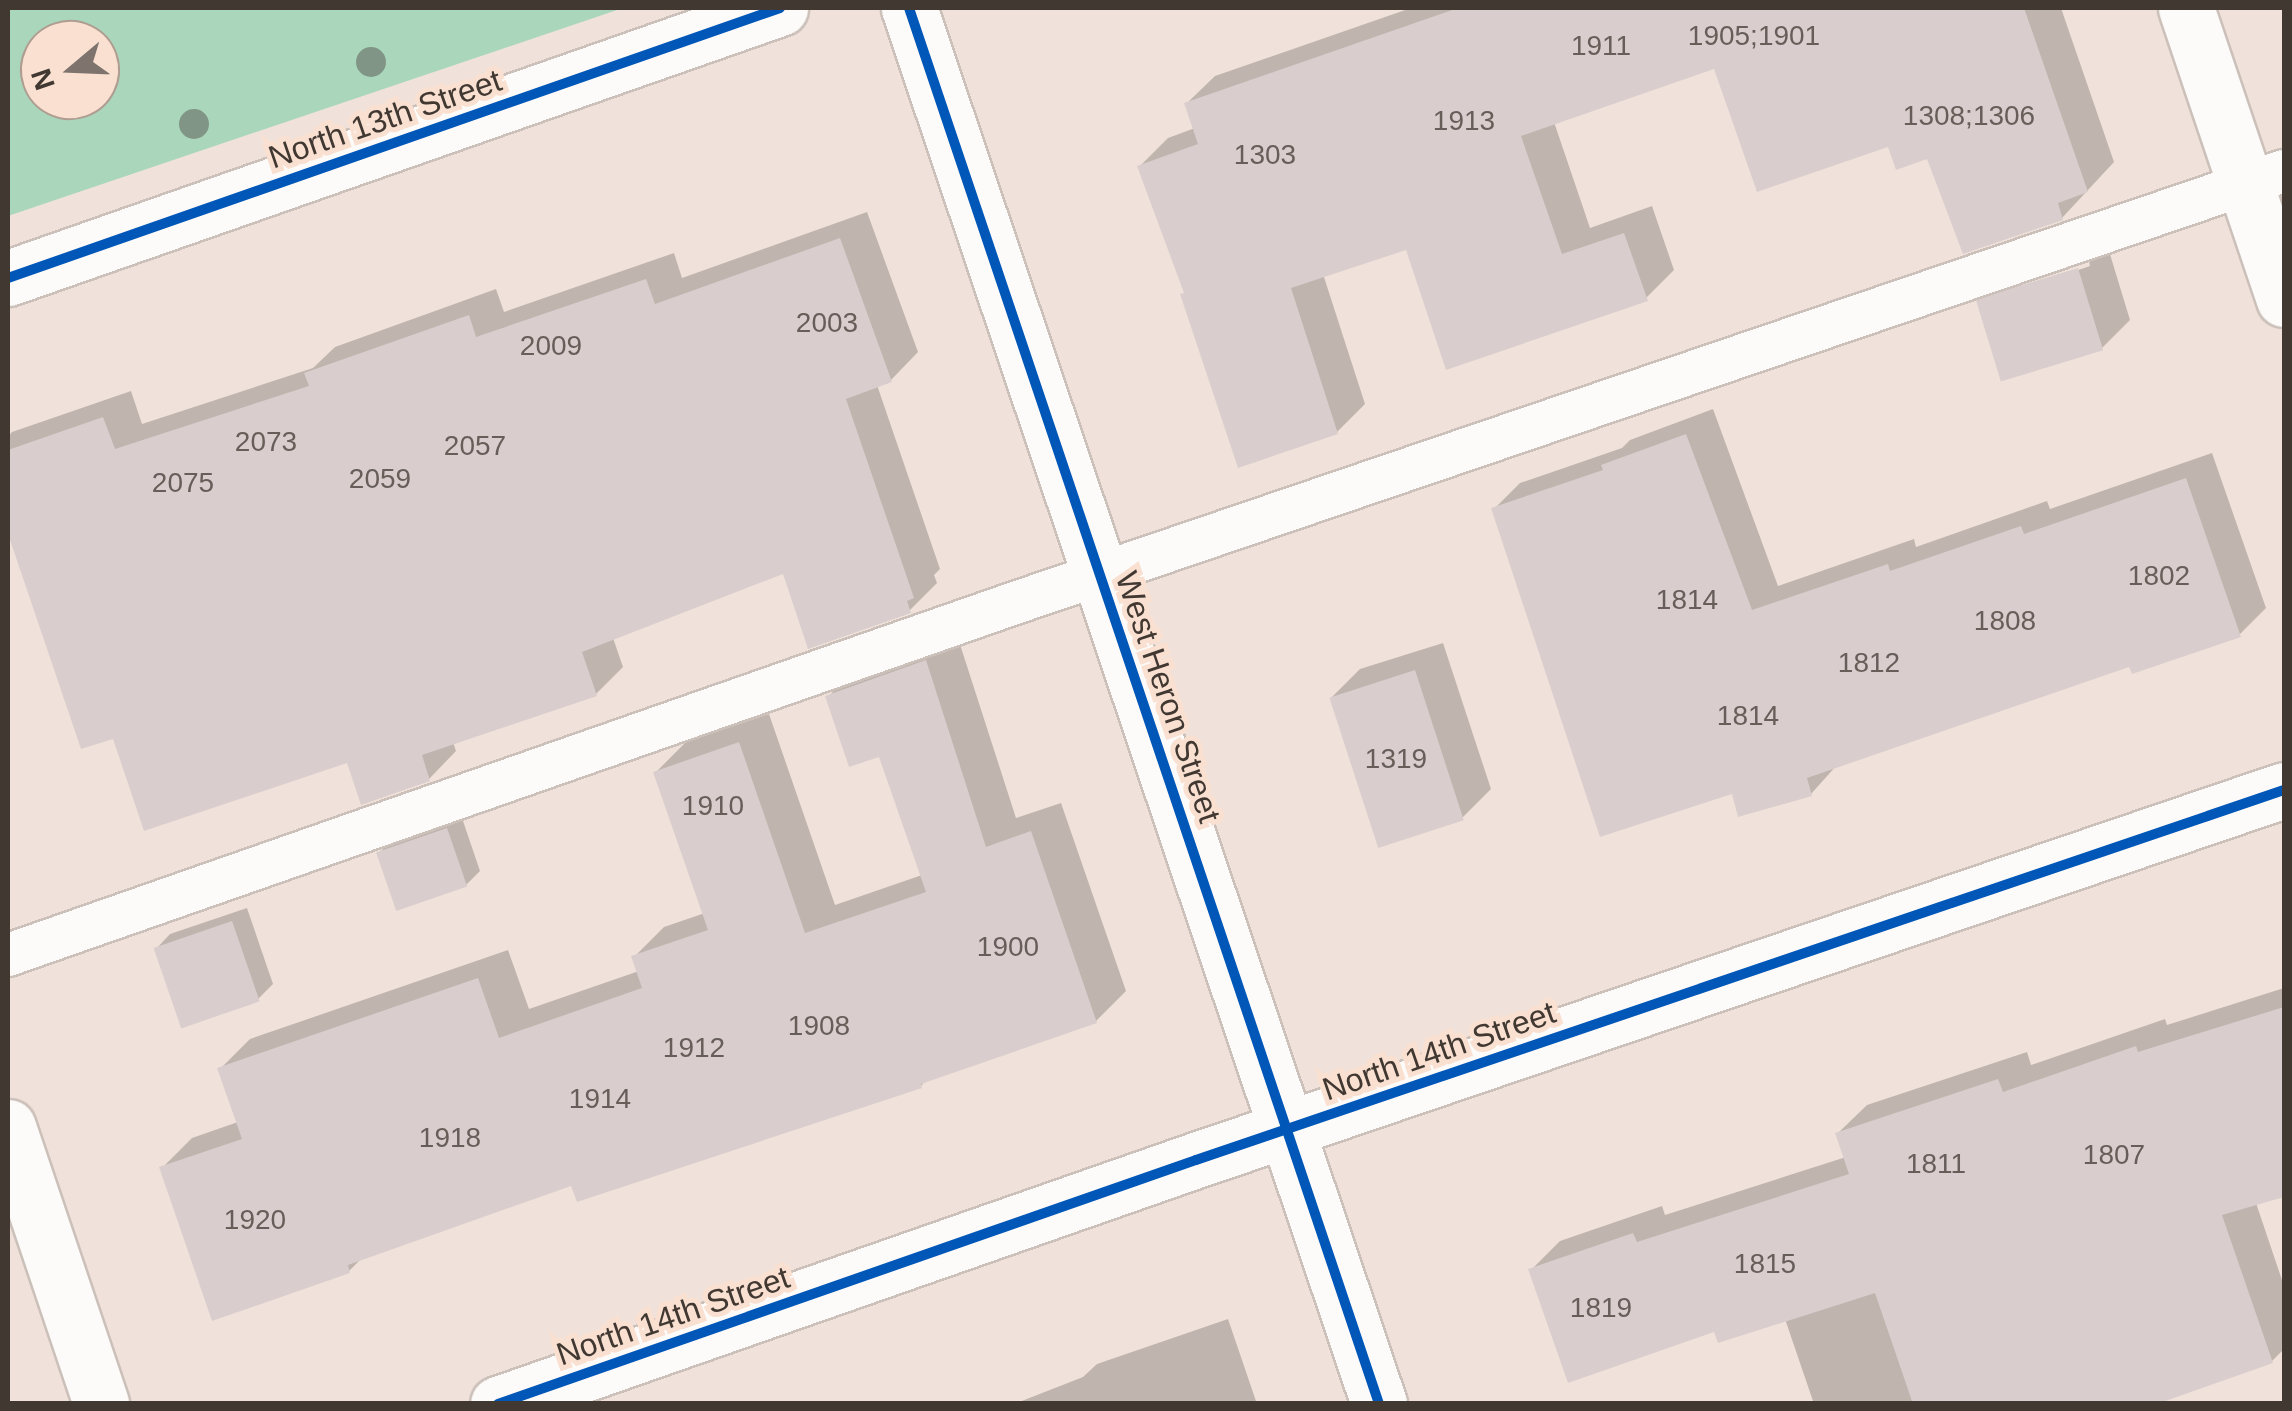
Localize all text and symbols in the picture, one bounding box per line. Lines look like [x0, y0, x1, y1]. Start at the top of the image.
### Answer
house number: 1905;1901 [1688, 19, 1820, 53]
north arrow [20, 20, 120, 120]
house number: 1911 [1571, 29, 1631, 63]
street label: North 13th Street [264, 61, 506, 177]
text: N [25, 65, 61, 94]
house number: 1308;1306 [1903, 99, 2035, 133]
house number: 1913 [1433, 104, 1495, 138]
house number: 1303 [1234, 138, 1296, 172]
house number: 2003 [796, 306, 858, 340]
house number: 2009 [520, 329, 582, 363]
house number: 2073 [235, 425, 297, 459]
house number: 2057 [444, 429, 506, 463]
house number: 2059 [349, 462, 411, 496]
house number: 2075 [152, 466, 214, 500]
house number: 1802 [2128, 559, 2190, 593]
street label: West Heron Street [1107, 567, 1229, 827]
house number: 1814 [1656, 583, 1718, 617]
house number: 1808 [1974, 604, 2036, 638]
house number: 1812 [1838, 646, 1900, 680]
house number: 1814 [1717, 699, 1779, 733]
house number: 1319 [1365, 742, 1427, 776]
house number: 1910 [682, 789, 744, 823]
house number: 1900 [977, 930, 1039, 964]
street label: North 14th Street [1318, 993, 1560, 1109]
house number: 1908 [788, 1009, 850, 1043]
house number: 1912 [663, 1031, 725, 1065]
house number: 1914 [569, 1082, 631, 1116]
house number: 1918 [419, 1121, 481, 1155]
house number: 1807 [2083, 1138, 2145, 1172]
house number: 1811 [1906, 1147, 1966, 1181]
house number: 1920 [224, 1203, 286, 1237]
house number: 1815 [1734, 1247, 1796, 1281]
street label: North 14th Street [552, 1258, 794, 1374]
house number: 1819 [1570, 1291, 1632, 1325]

